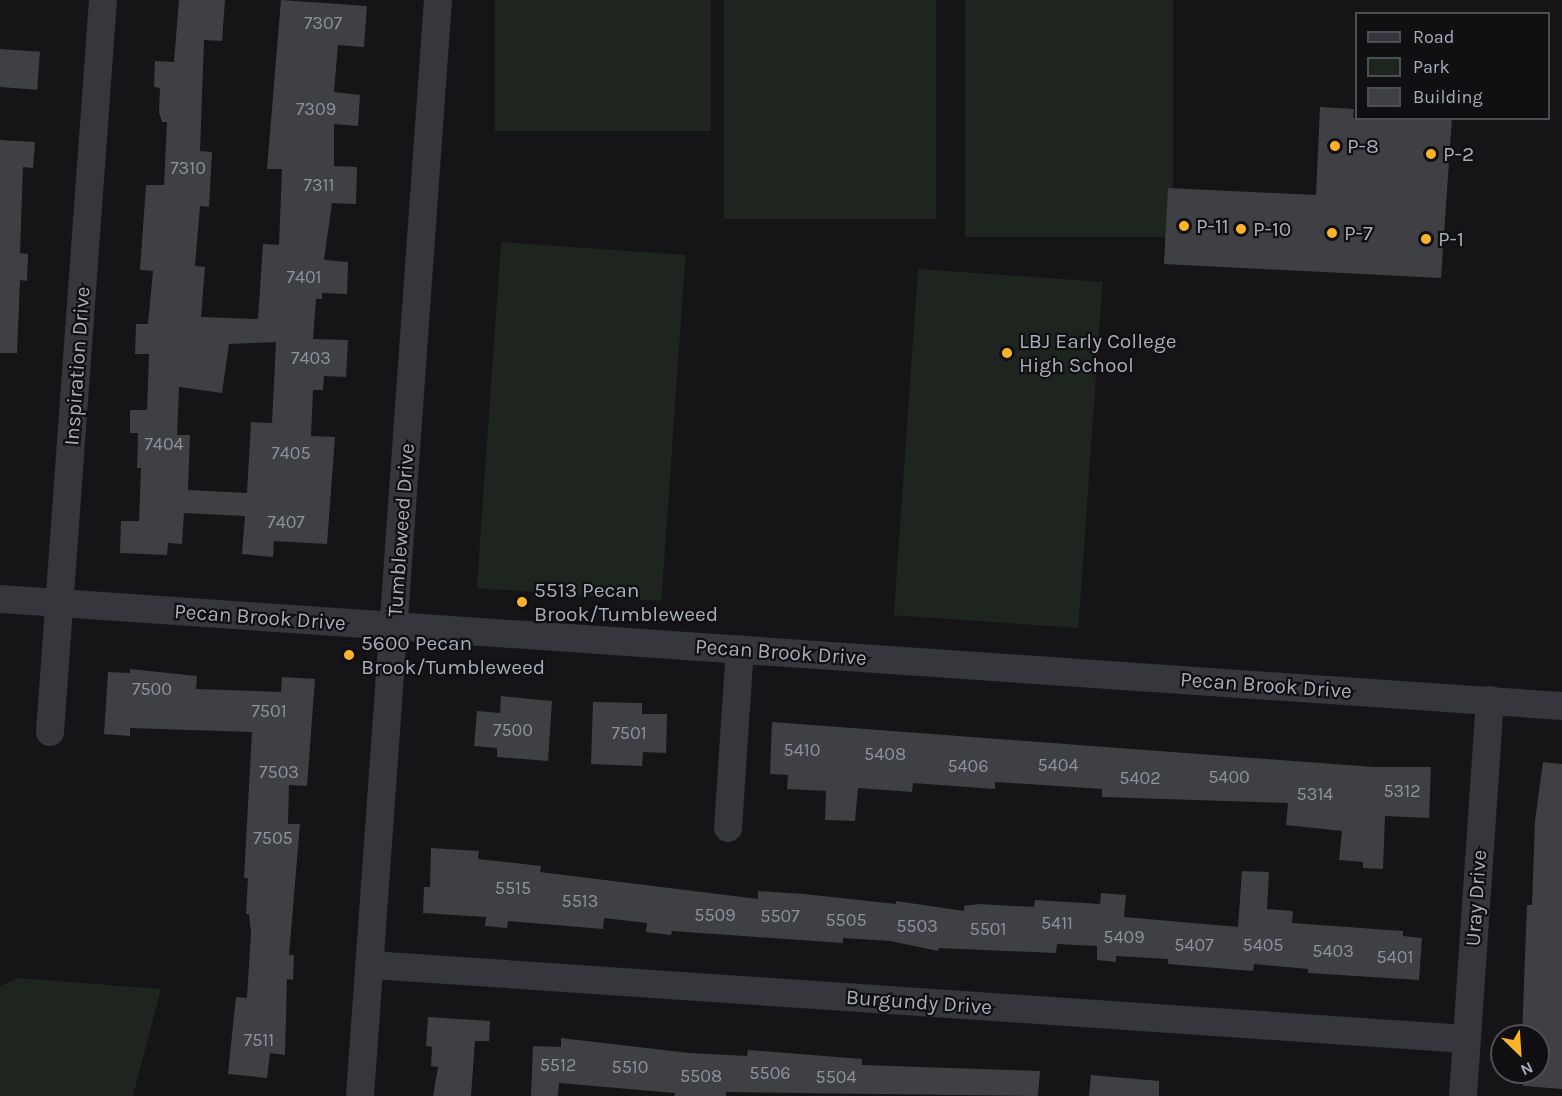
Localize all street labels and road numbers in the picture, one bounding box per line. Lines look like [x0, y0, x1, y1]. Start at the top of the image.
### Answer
street label: Inspiration Drive [59, 286, 95, 446]
street label: Tumbleweed Drive [382, 442, 420, 618]
street label: Pecan Brook Drive [173, 598, 347, 636]
street label: Pecan Brook Drive [694, 633, 868, 671]
street label: Pecan Brook Drive [1179, 666, 1353, 704]
street label: Uray Drive [1460, 849, 1492, 947]
street label: Burgundy Drive [845, 984, 993, 1020]

